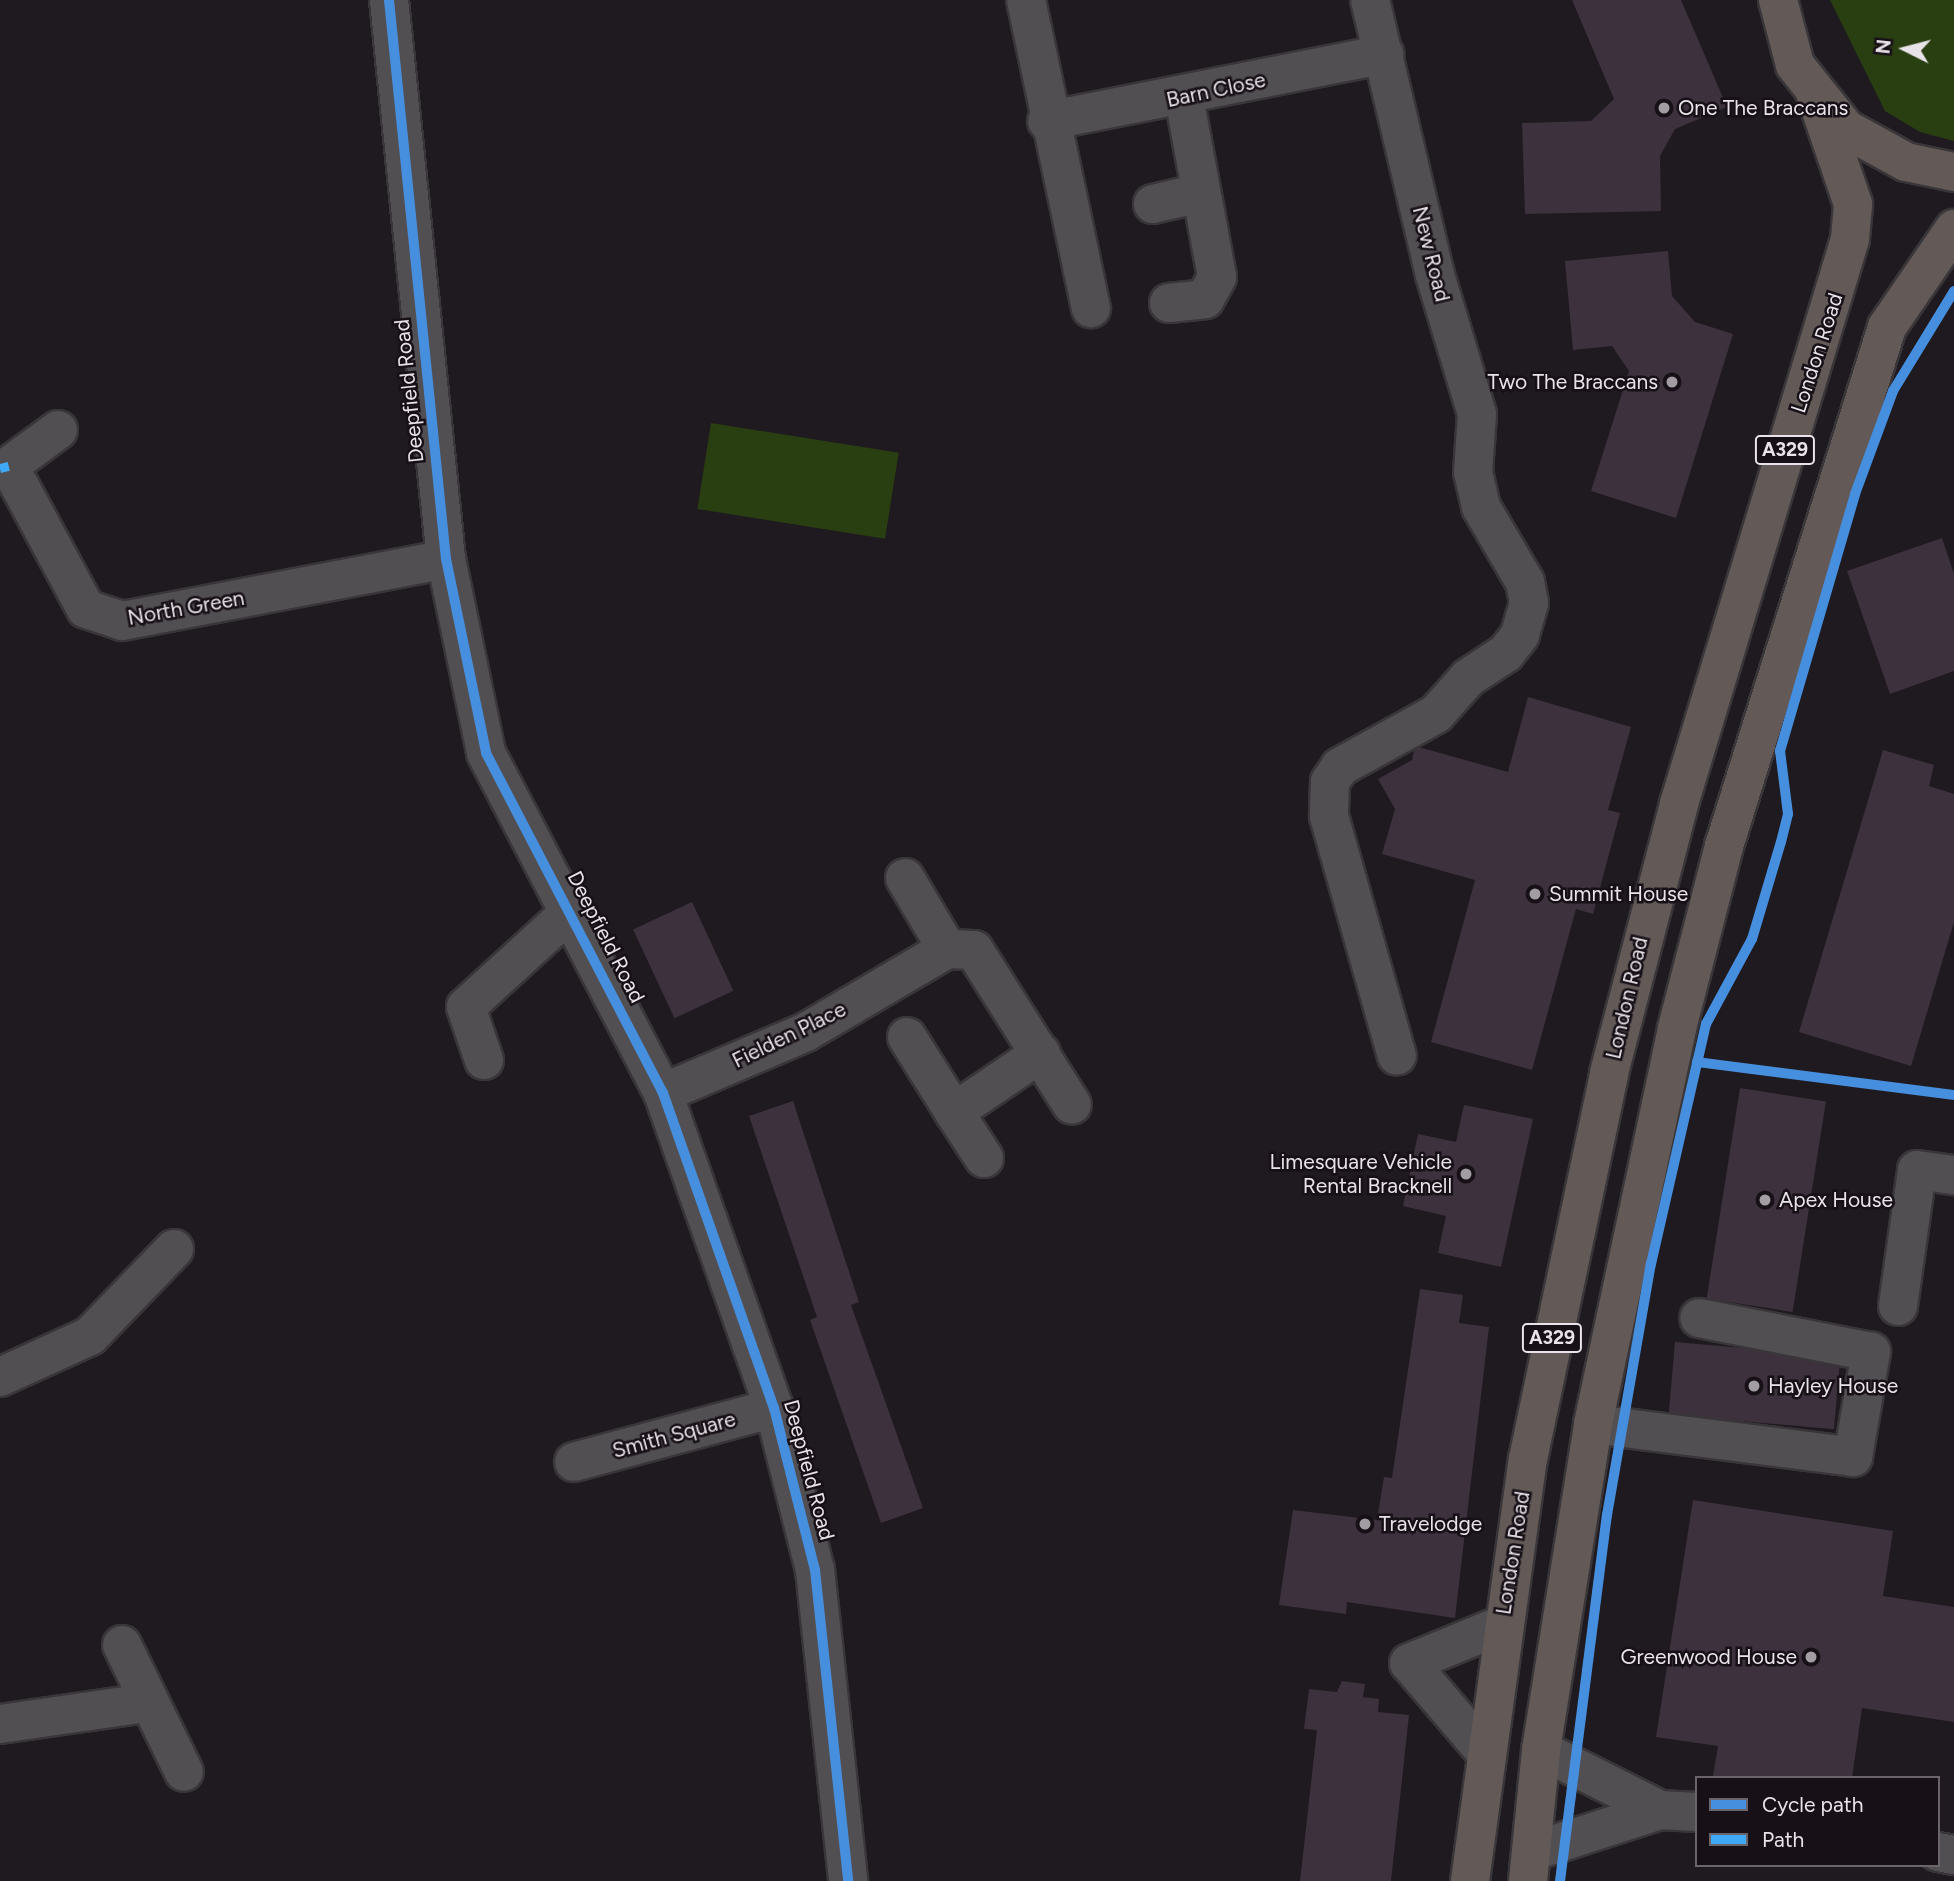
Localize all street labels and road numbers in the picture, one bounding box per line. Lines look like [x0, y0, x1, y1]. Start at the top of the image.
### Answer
street label: Barn Close [1164, 67, 1268, 113]
street label: New Road [1407, 204, 1455, 304]
street label: London Road [1786, 290, 1848, 416]
street label: Deepfield Road [389, 318, 429, 464]
road number: A329 [1754, 435, 1816, 466]
street label: North Green [126, 585, 246, 631]
street label: Deepfield Road [562, 867, 650, 1007]
street label: London Road [1601, 934, 1653, 1062]
street label: Fielden Place [728, 997, 850, 1073]
road number: A329 [1520, 1322, 1584, 1354]
street label: Deepfield Road [778, 1397, 840, 1543]
street label: Smith Square [610, 1406, 738, 1464]
street label: London Road [1491, 1490, 1535, 1616]

